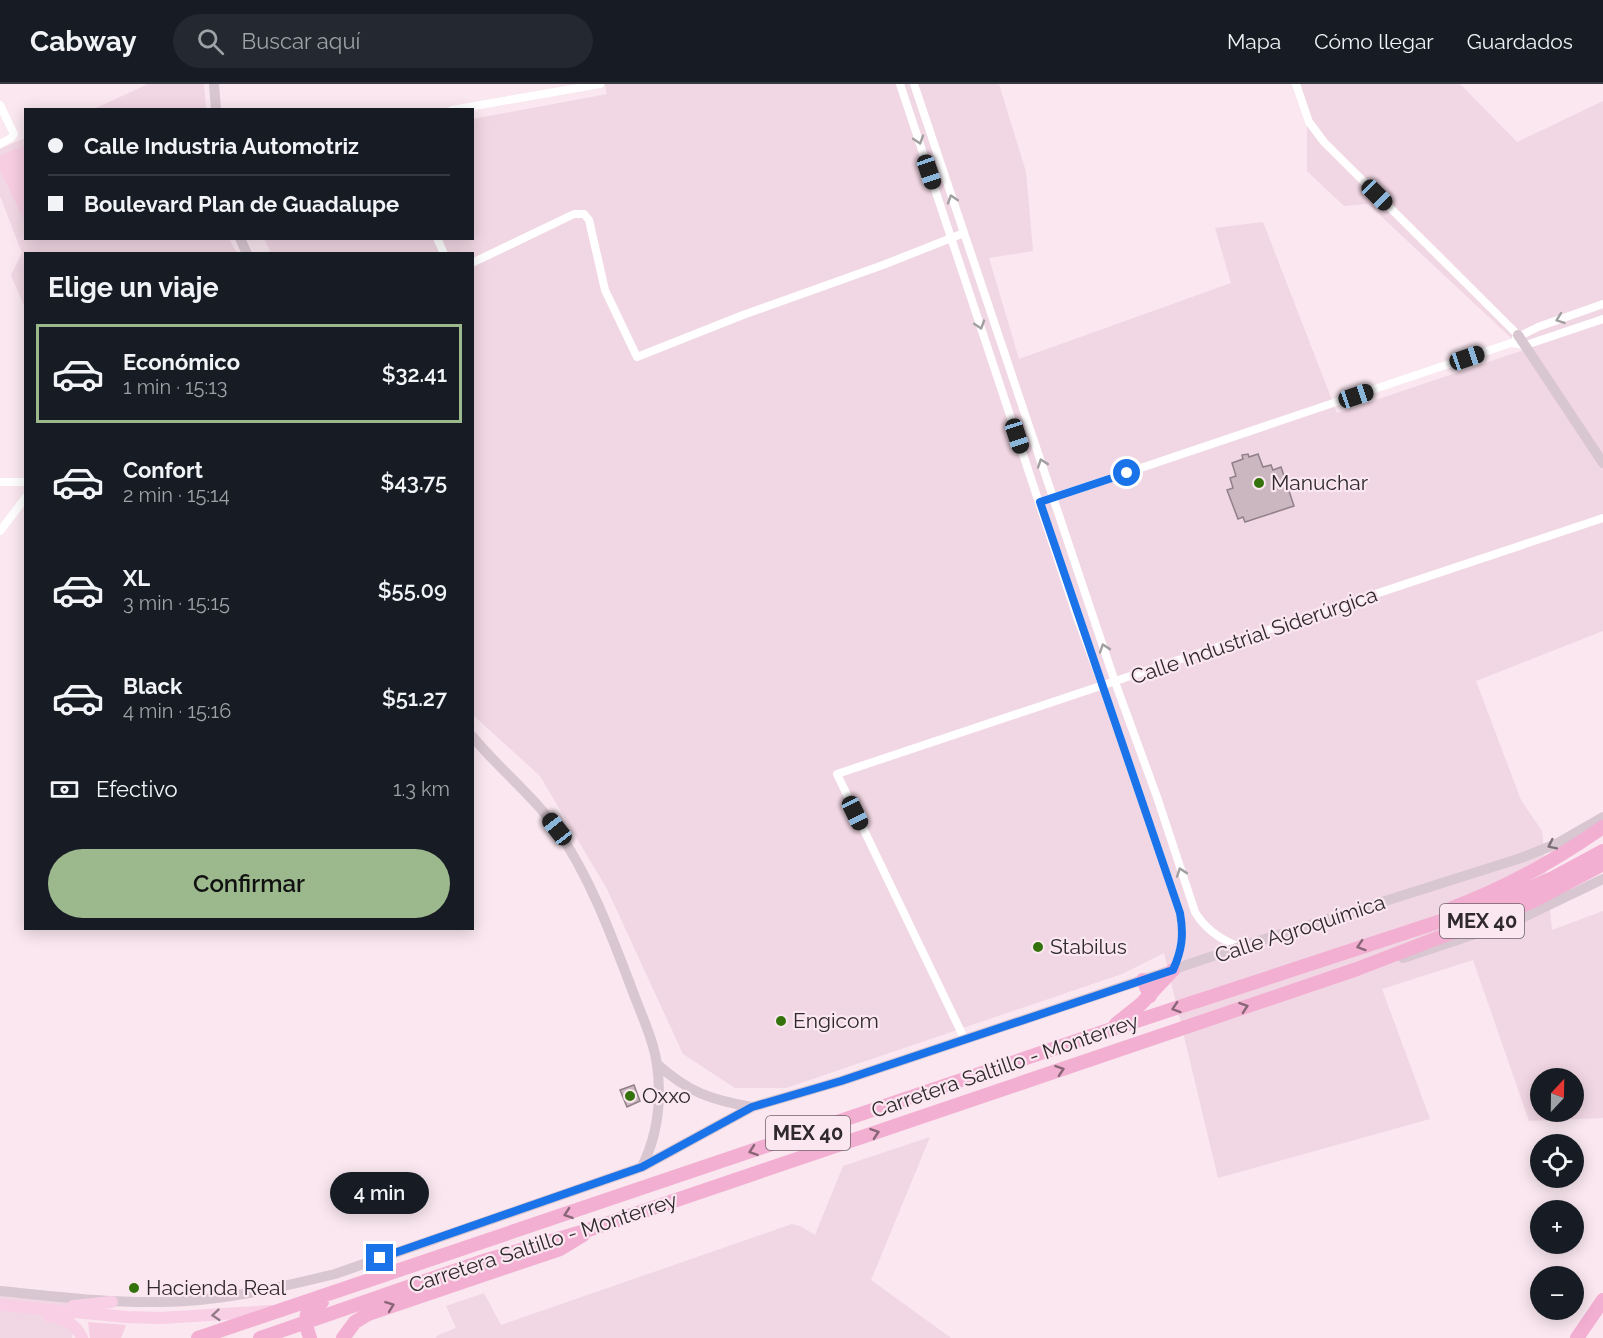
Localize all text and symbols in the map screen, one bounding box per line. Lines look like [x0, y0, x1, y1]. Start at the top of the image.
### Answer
search box [173, 14, 593, 68]
text: Cabway [30, 25, 137, 58]
icon: search [194, 25, 227, 58]
text: Buscar aquí [242, 28, 360, 54]
text: Mapa [1227, 29, 1281, 54]
text: Cómo llegar [1314, 29, 1434, 54]
text: Guardados [1467, 29, 1573, 54]
text: Calle Industria Automotriz [84, 133, 359, 159]
one-way arrow [911, 134, 924, 144]
car [915, 152, 943, 192]
car [1358, 176, 1396, 214]
text: Boulevard Plan de Guadalupe [84, 191, 399, 217]
one-way arrow [947, 194, 960, 205]
text: Elige un viaje [48, 272, 219, 303]
one-way arrow [1555, 311, 1566, 324]
one-way arrow [973, 319, 986, 329]
car [1447, 344, 1487, 372]
icon: car [51, 347, 105, 401]
text: Económico [123, 349, 240, 375]
text: $32.41 [382, 361, 447, 387]
text: 1 min · 15:13 [123, 375, 228, 399]
car [1336, 382, 1376, 410]
car [1003, 416, 1031, 456]
icon: car [51, 455, 105, 509]
text: Confort [123, 457, 203, 483]
one-way arrow [1036, 458, 1049, 469]
route start [1113, 459, 1140, 486]
text: $43.75 [381, 469, 447, 495]
place label: Manuchar [1271, 470, 1369, 495]
marker: Manuchar [1252, 476, 1266, 490]
text: 2 min · 15:14 [123, 483, 230, 507]
icon: car [51, 563, 105, 617]
text: XL [123, 565, 150, 591]
text: $55.09 [378, 577, 447, 603]
street label: Calle Industrial Siderúrgica [1127, 582, 1380, 690]
text: 3 min · 15:15 [123, 591, 230, 615]
one-way arrow [1098, 643, 1111, 654]
icon: car [51, 671, 105, 725]
text: Black [123, 673, 182, 699]
text: $51.27 [382, 685, 447, 711]
text: 4 min · 15:16 [123, 699, 231, 723]
icon: cash [48, 773, 81, 806]
text: Efectivo [96, 776, 178, 802]
text: 1.3 km [393, 777, 450, 801]
car [839, 793, 871, 833]
car [539, 809, 575, 849]
one-way arrow [1548, 838, 1559, 850]
button: Confirmar [48, 849, 450, 918]
one-way arrow [1176, 867, 1189, 878]
street label: Calle Agroquímica [1212, 889, 1388, 968]
road number: MEX 40 [1440, 904, 1524, 938]
place label: Stabilus [1050, 934, 1127, 959]
one-way arrow [1356, 939, 1367, 951]
marker: Stabilus [1031, 940, 1045, 954]
one-way arrow [1171, 1000, 1182, 1013]
one-way arrow [1238, 1002, 1249, 1015]
place label: Engicom [793, 1008, 879, 1033]
street label: Carretera Saltillo - Monterrey [868, 1008, 1142, 1123]
marker: Engicom [774, 1014, 788, 1028]
one-way arrow [1054, 1065, 1065, 1078]
north arrow [1530, 1068, 1584, 1122]
map controls [1530, 1068, 1584, 1320]
place label: Oxxo [642, 1083, 691, 1108]
marker: Oxxo [623, 1089, 637, 1103]
road number: MEX 40 [766, 1116, 850, 1150]
one-way arrow [869, 1128, 880, 1140]
button: locate [1530, 1134, 1584, 1188]
one-way arrow [748, 1144, 759, 1157]
callout: 4 min [330, 1171, 430, 1213]
text: 4 min [354, 1181, 405, 1205]
street label: Carretera Saltillo - Monterrey [406, 1187, 680, 1298]
button: + [1530, 1200, 1584, 1254]
one-way arrow [563, 1207, 574, 1220]
route end [366, 1244, 393, 1271]
button: − [1530, 1266, 1584, 1320]
place label: Hacienda Real [146, 1275, 287, 1300]
marker: Hacienda Real [127, 1281, 141, 1295]
one-way arrow [384, 1301, 395, 1314]
one-way arrow [212, 1308, 221, 1321]

